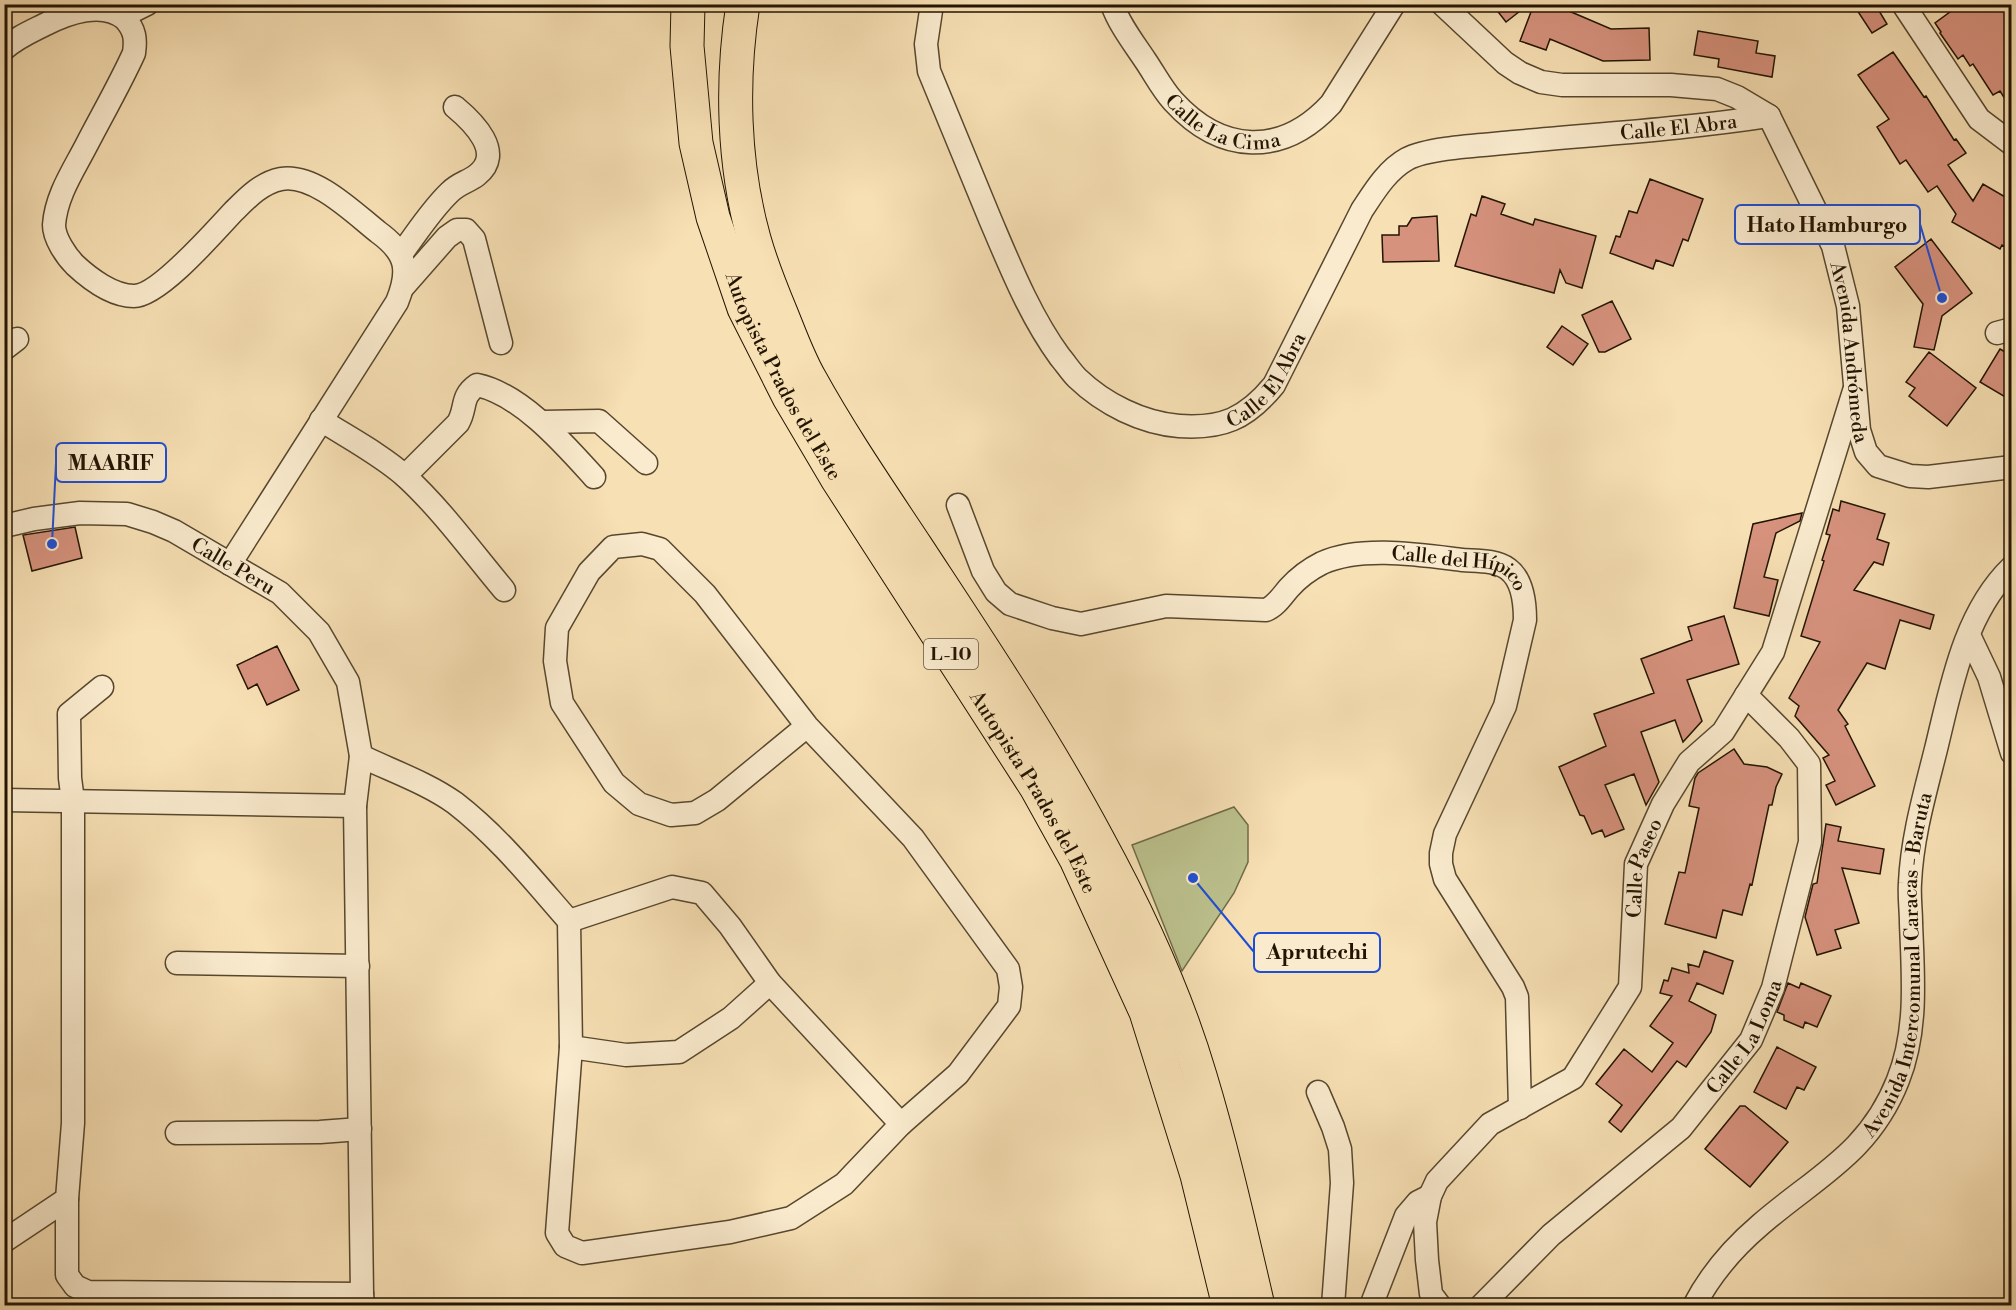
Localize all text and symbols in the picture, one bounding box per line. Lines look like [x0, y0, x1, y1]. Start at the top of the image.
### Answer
street label: Calle La Cima [1159, 89, 1284, 157]
street label: Calle El Abra [1619, 110, 1740, 147]
callout: Hato Hamburgo [1735, 205, 1920, 244]
text: Hato Hamburgo [1747, 213, 1907, 239]
street label: Avenida Andrómeda [1823, 258, 1874, 447]
street label: Autopista Prados del Este [718, 268, 846, 485]
street label: Calle El Abra [1223, 328, 1313, 434]
callout: MAARIF [56, 443, 166, 482]
text: MAARIF [68, 451, 154, 477]
street label: Calle Peru [186, 533, 280, 602]
street label: Calle del Hípico [1391, 542, 1532, 595]
road number: L-10 [924, 639, 978, 669]
street label: Autopista Prados del Este [963, 686, 1101, 898]
street label: Avenida Intercomunal Caracas - Baruta [1857, 789, 1939, 1144]
street label: Calle Paseo [1622, 815, 1669, 919]
callout: Aprutechi [1254, 933, 1380, 972]
text: Aprutechi [1265, 940, 1368, 966]
street label: Calle La Loma [1702, 977, 1789, 1100]

